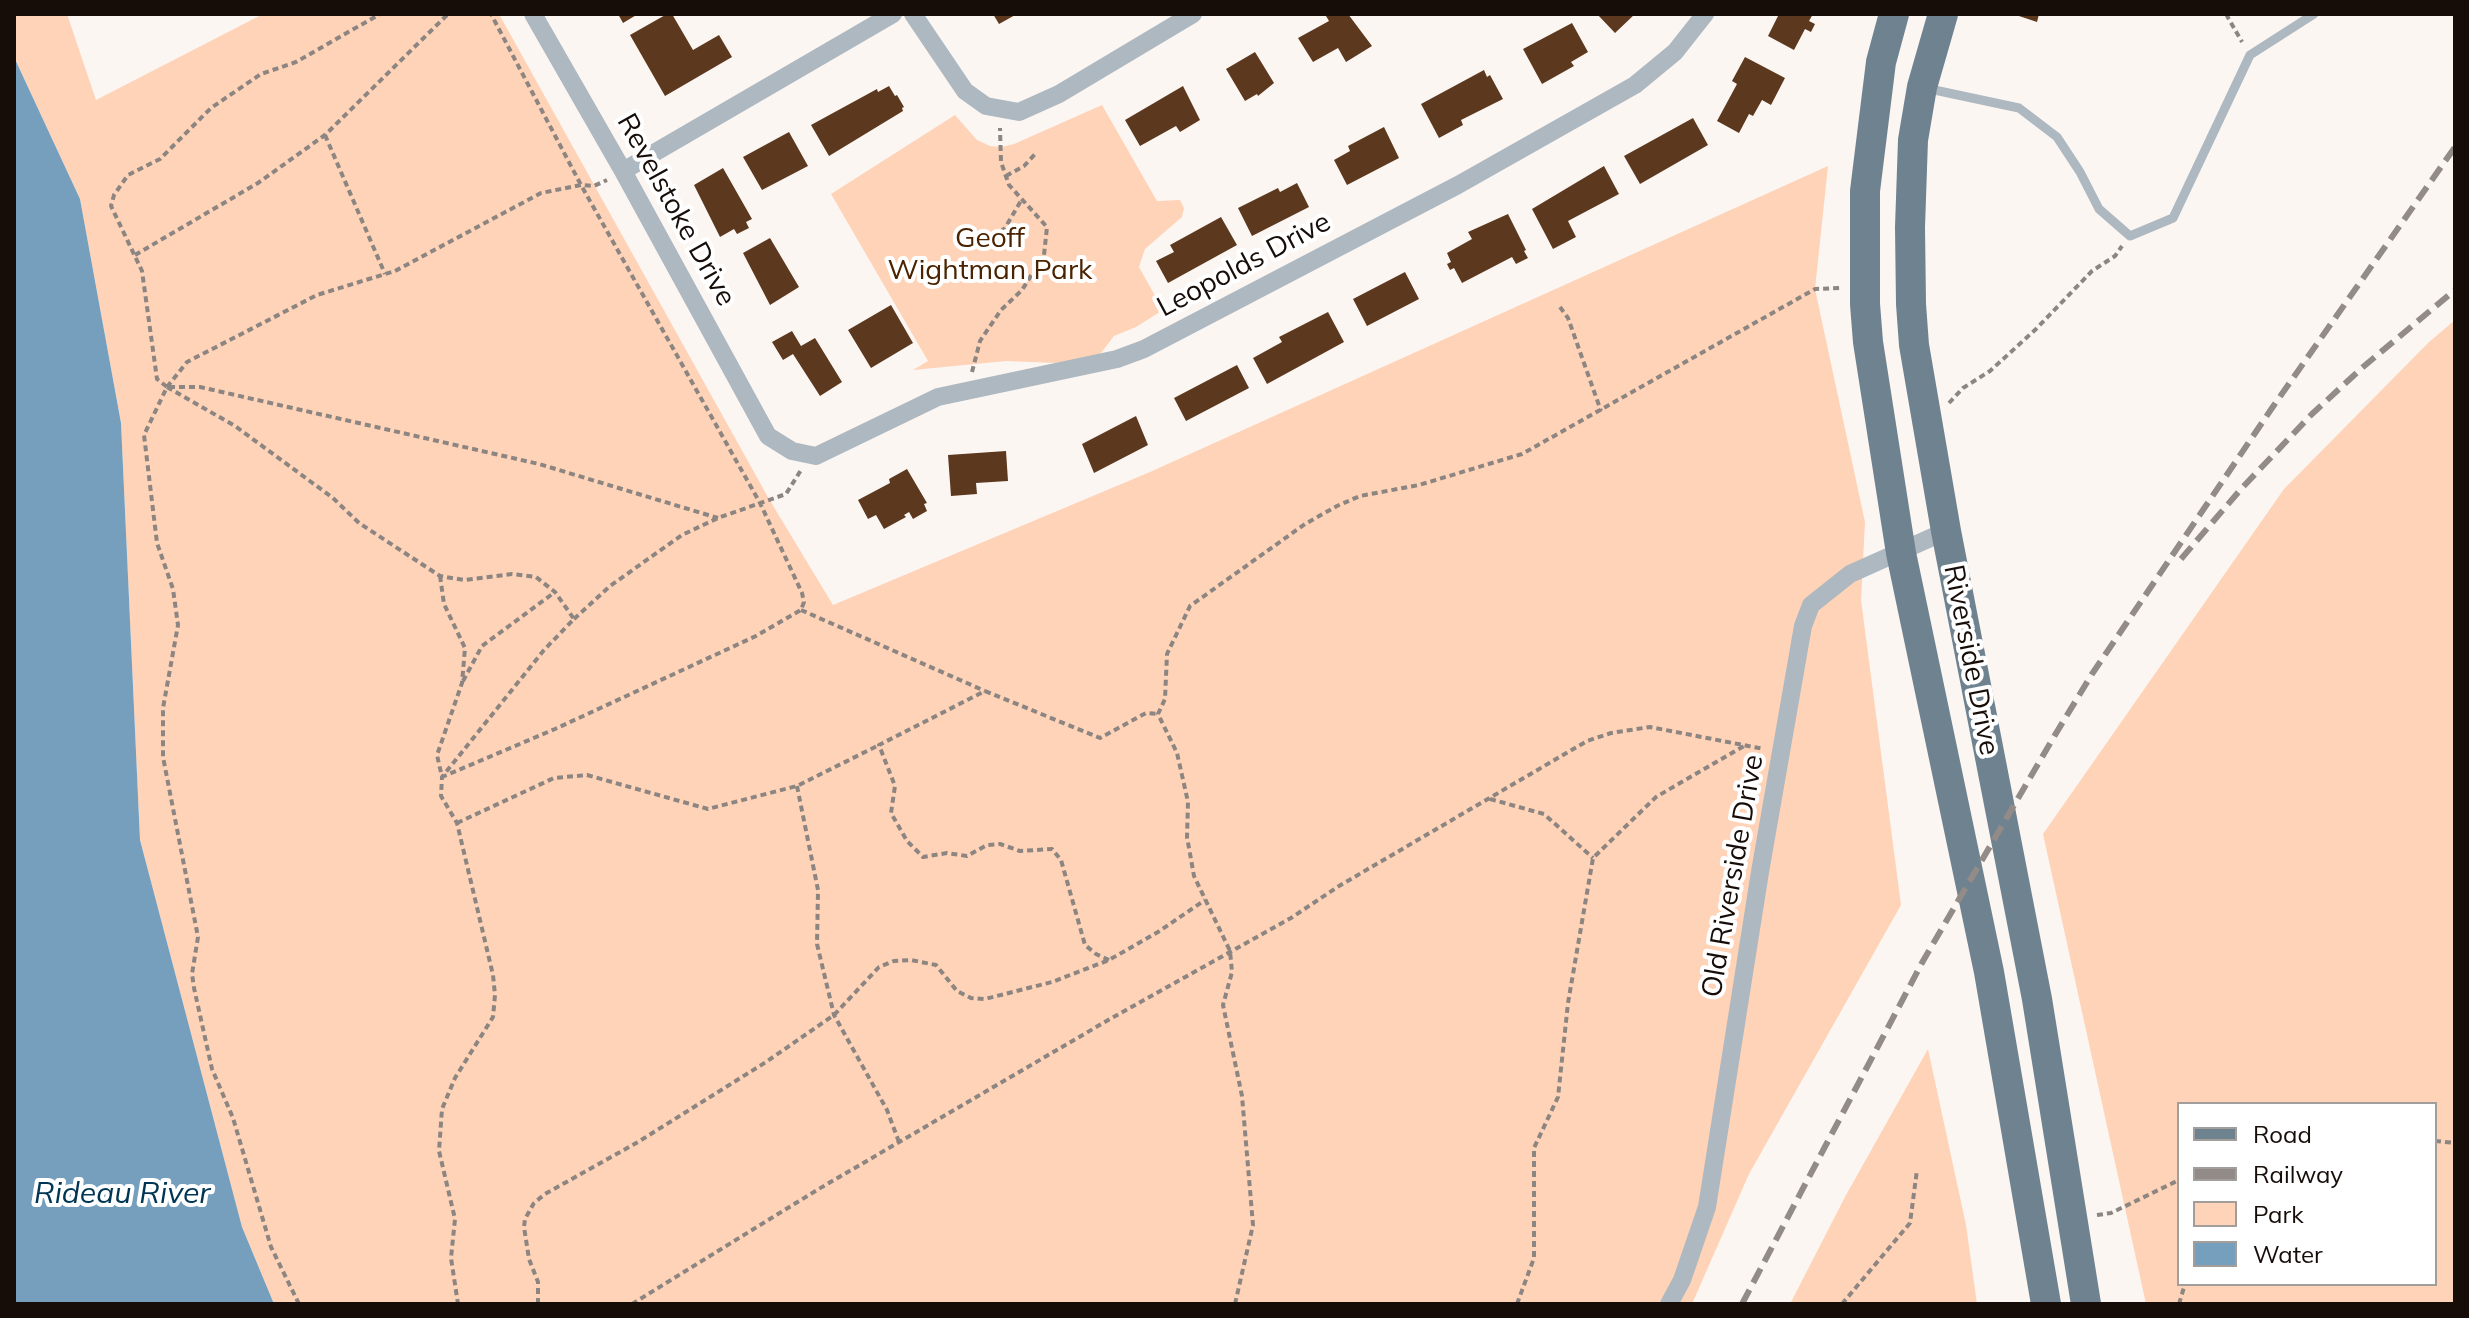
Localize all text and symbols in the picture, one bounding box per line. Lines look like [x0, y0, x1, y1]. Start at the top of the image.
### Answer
street label: Revelstoke Drive [609, 108, 743, 312]
street label: Leopolds Drive [1152, 205, 1336, 325]
park label: Geoff Wightman Park [888, 222, 1092, 288]
street label: Riverside Drive [1936, 562, 2006, 758]
street label: Old Riverside Drive [1695, 752, 1771, 1000]
legend [2177, 1102, 2437, 1286]
text: Road [2253, 1119, 2312, 1149]
text: Railway [2253, 1159, 2343, 1189]
water label: Rideau River [34, 1176, 210, 1212]
text: Park [2253, 1199, 2304, 1229]
text: Water [2253, 1239, 2323, 1269]

